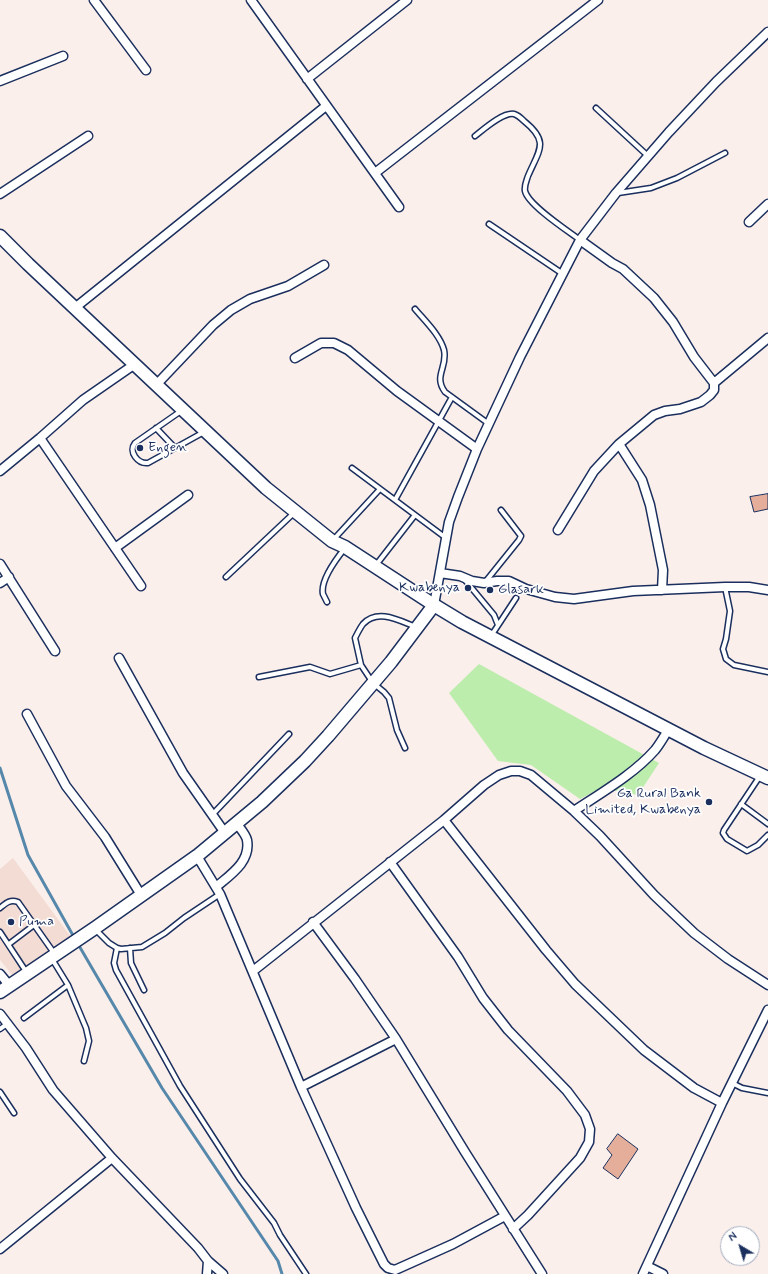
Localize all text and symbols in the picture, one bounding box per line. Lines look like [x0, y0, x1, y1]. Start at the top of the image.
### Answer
place label: Engen [148, 440, 187, 456]
marker: Engen [135, 443, 145, 453]
place label: Kwabenya [399, 580, 460, 596]
place label: Glasark [498, 582, 544, 598]
marker: Kwabenya [463, 583, 473, 593]
marker: Glasark [485, 585, 495, 595]
place label: Ga Rural Bank Limited, Kwabenya [585, 786, 701, 818]
marker: Ga Rural Bank Limited, Kwabenya [704, 797, 714, 807]
place label: Puma [19, 914, 54, 930]
marker: Puma [6, 917, 16, 927]
north arrow [720, 1226, 760, 1266]
text: N [726, 1230, 740, 1245]

